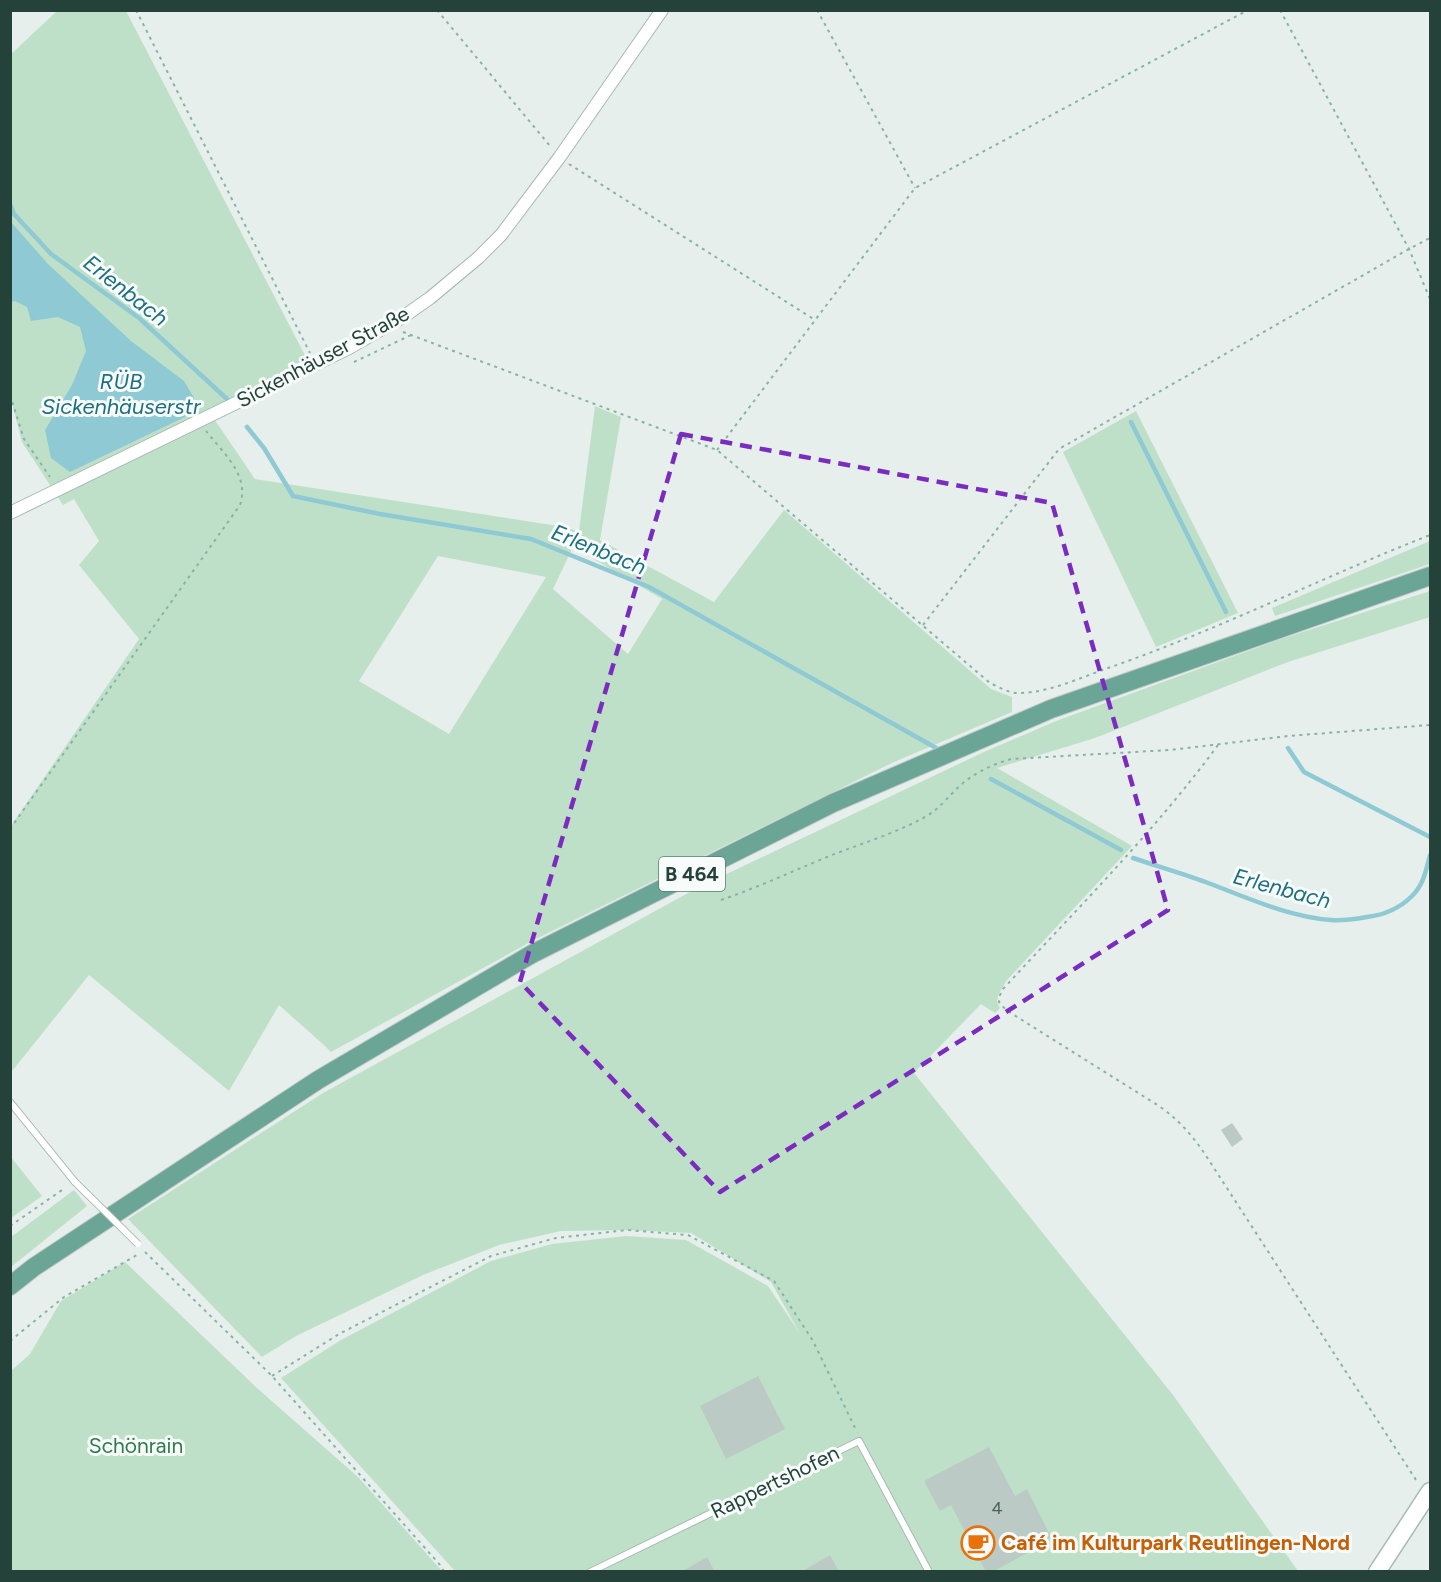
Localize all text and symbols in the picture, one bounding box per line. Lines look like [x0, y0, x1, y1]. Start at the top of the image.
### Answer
water label: Erlenbach [78, 249, 173, 332]
street label: Sickenhäuser Straße [232, 300, 413, 413]
water label: RÜB Sickenhäuserstr [42, 368, 202, 420]
water label: Erlenbach [547, 518, 650, 581]
road number: B 464 [659, 857, 725, 891]
water label: Erlenbach [1230, 863, 1334, 914]
park label: Schönrain [89, 1433, 183, 1458]
street label: Rappertshofen [707, 1440, 843, 1523]
house number: 4 [991, 1497, 1003, 1519]
cafe icon: Café im Kulturpark Reutlingen-Nord [960, 1525, 996, 1561]
place label: Café im Kulturpark Reutlingen-Nord [1001, 1530, 1350, 1555]

